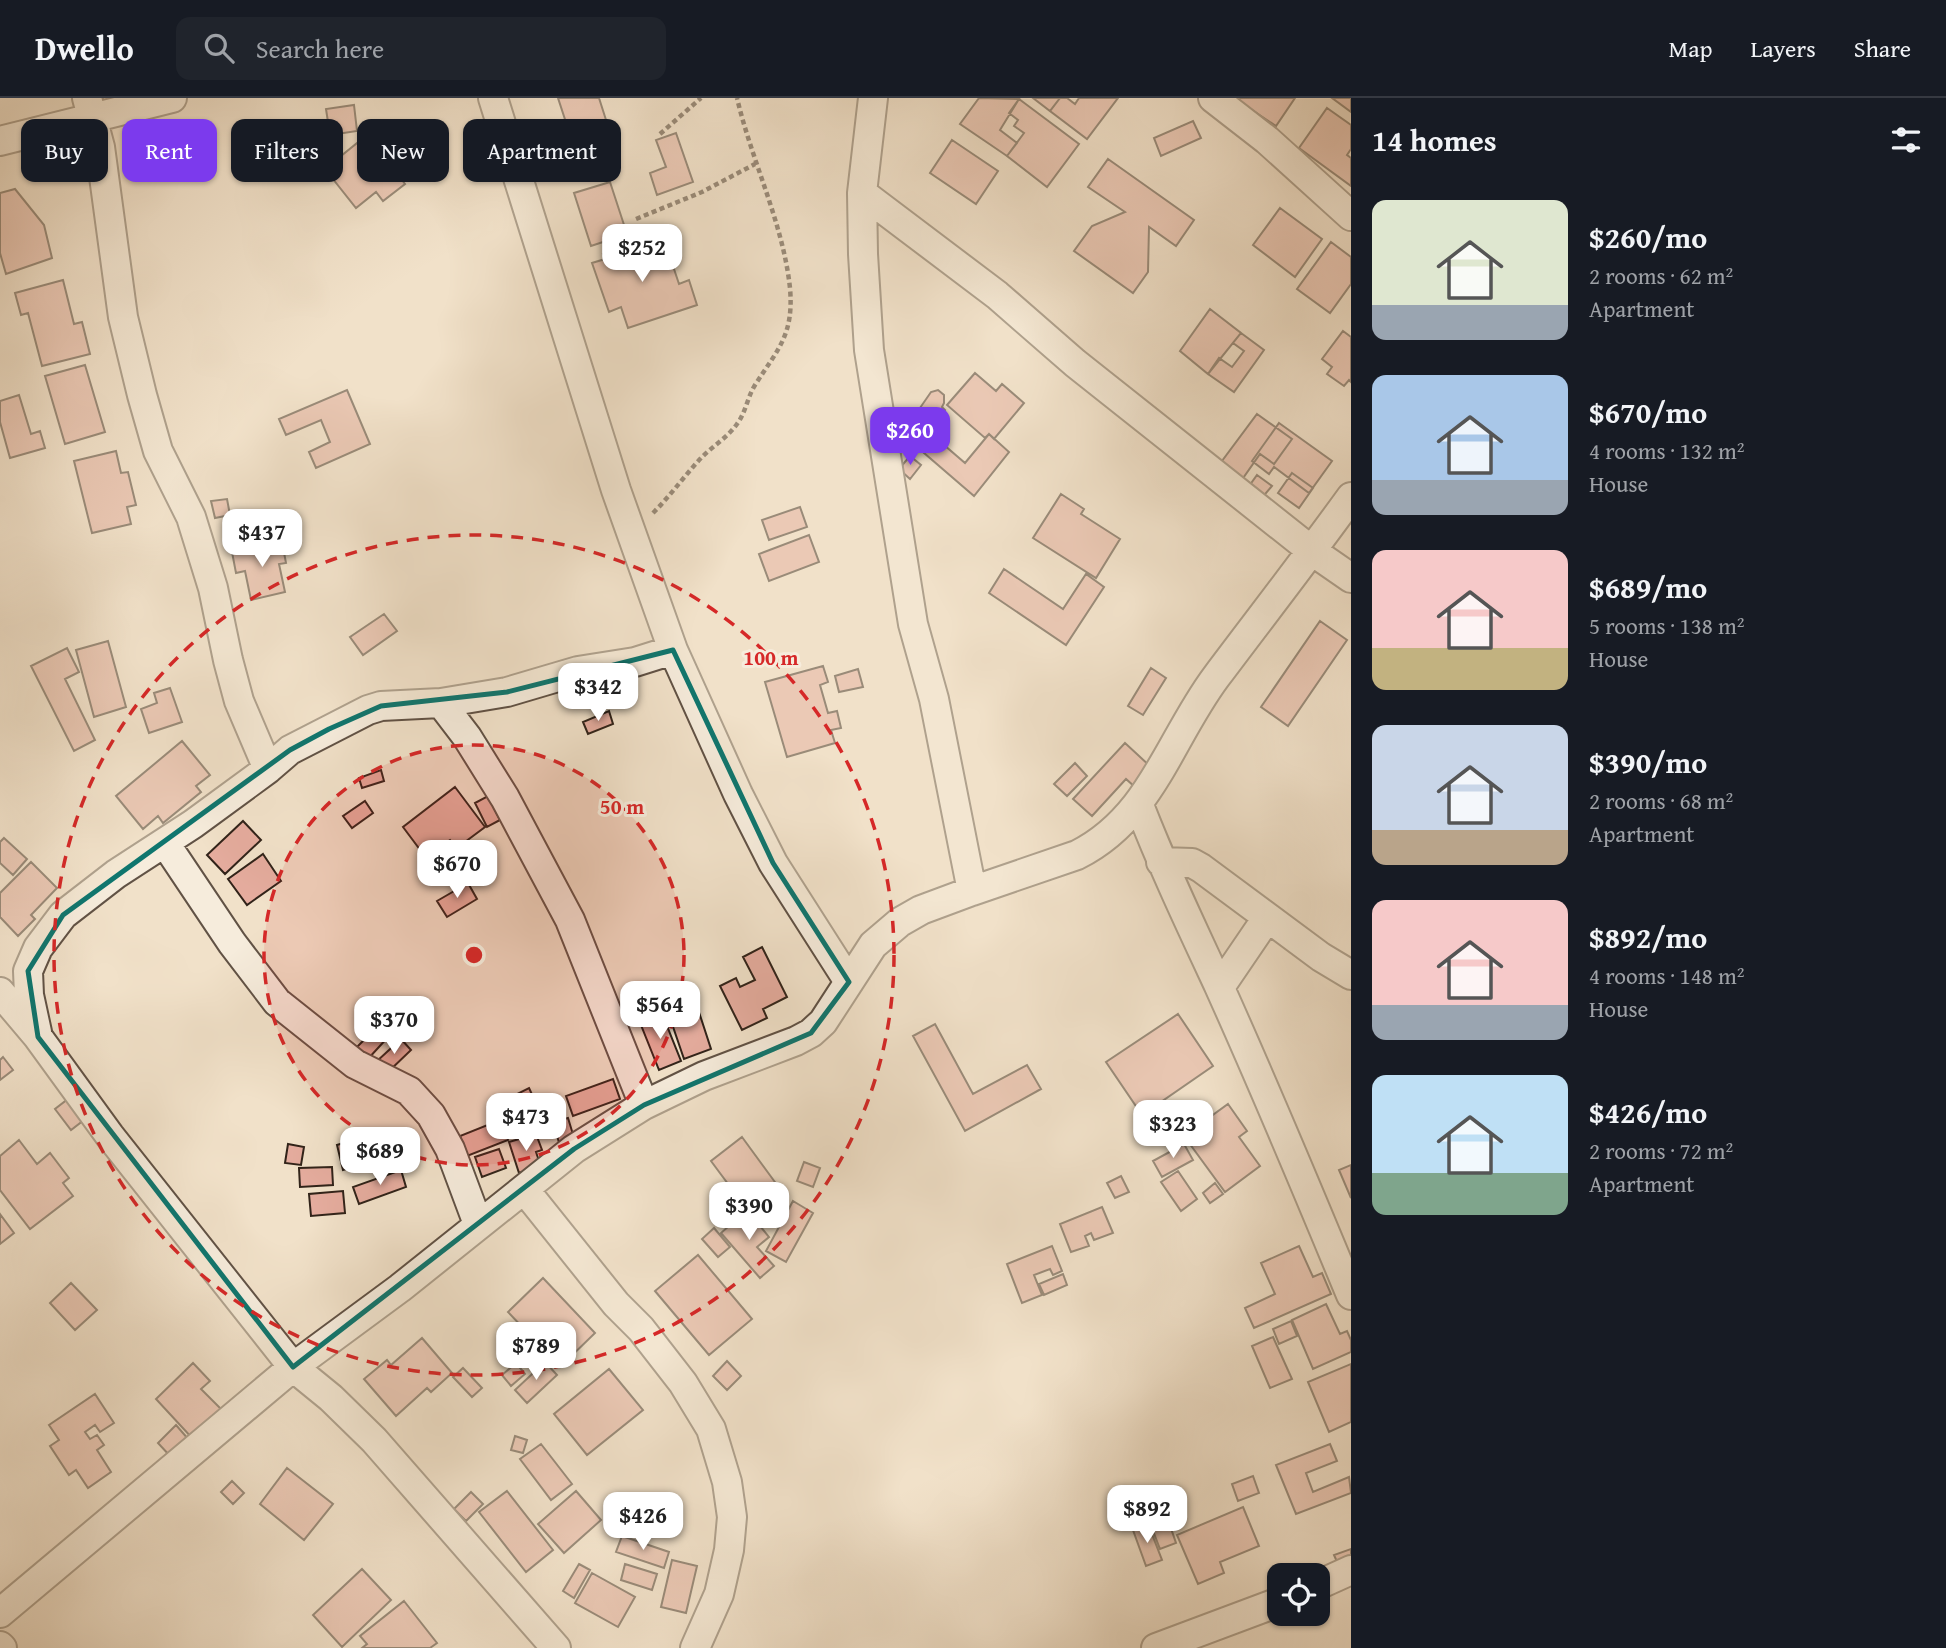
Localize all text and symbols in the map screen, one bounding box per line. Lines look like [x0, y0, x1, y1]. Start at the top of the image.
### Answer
search box [176, 17, 666, 80]
text: Dwello [35, 24, 134, 72]
icon: search [200, 29, 238, 67]
text: Search here [256, 29, 384, 68]
text: Map [1669, 31, 1712, 66]
text: Layers [1750, 31, 1816, 66]
text: Share [1854, 31, 1911, 66]
text: 14 homes [1372, 118, 1497, 162]
chip: Buy [21, 119, 108, 182]
chip: Rent [122, 119, 217, 182]
chip: Filters [231, 119, 343, 182]
chip: New [357, 119, 449, 182]
chip: Apartment [463, 119, 621, 182]
icon: filters [1887, 121, 1925, 159]
text: $260/mo [1589, 215, 1707, 259]
pin: $252 [601, 225, 683, 284]
icon: home [1428, 228, 1512, 312]
text: $252 [618, 230, 666, 263]
text: 2 rooms · 62 m² [1589, 259, 1733, 292]
text: Apartment [1589, 292, 1694, 325]
text: $670/mo [1589, 390, 1707, 434]
icon: home [1428, 403, 1512, 487]
pin: $260 [869, 408, 951, 467]
text: $260 [886, 413, 934, 446]
text: 4 rooms · 132 m² [1589, 434, 1744, 467]
text: House [1589, 467, 1648, 500]
pin: $437 [221, 510, 303, 569]
text: $437 [238, 515, 286, 548]
text: $689/mo [1589, 565, 1707, 609]
icon: home [1428, 578, 1512, 662]
text: 5 rooms · 138 m² [1589, 609, 1744, 642]
text: 100 m [743, 642, 799, 673]
text: House [1589, 642, 1648, 675]
pin: $342 [557, 664, 639, 723]
text: $342 [574, 669, 622, 702]
text: $390/mo [1589, 740, 1707, 784]
icon: home [1428, 753, 1512, 837]
text: 2 rooms · 68 m² [1589, 784, 1733, 817]
text: 50 m [600, 791, 644, 822]
text: Apartment [1589, 817, 1694, 850]
pin: $670 [416, 840, 498, 900]
text: $670 [433, 846, 481, 879]
text: $892/mo [1589, 915, 1707, 959]
icon: home [1428, 928, 1512, 1012]
centre of rings [462, 943, 486, 967]
text: 4 rooms · 148 m² [1589, 959, 1744, 992]
pin: $564 [619, 982, 701, 1041]
text: $564 [636, 987, 684, 1020]
text: House [1589, 992, 1648, 1025]
pin: $370 [353, 996, 435, 1056]
text: $370 [370, 1002, 418, 1035]
text: $426/mo [1589, 1090, 1707, 1134]
pin: $473 [485, 1094, 567, 1153]
text: $473 [502, 1099, 550, 1132]
pin: $323 [1132, 1100, 1214, 1160]
icon: home [1428, 1103, 1512, 1187]
text: $323 [1149, 1106, 1197, 1139]
pin: $689 [339, 1128, 421, 1187]
text: $689 [356, 1133, 404, 1166]
text: 2 rooms · 72 m² [1589, 1134, 1733, 1167]
text: Apartment [1589, 1167, 1694, 1200]
pin: $390 [708, 1182, 790, 1242]
text: $390 [725, 1188, 773, 1221]
pin: $789 [495, 1322, 577, 1382]
text: $789 [512, 1328, 560, 1361]
pin: $892 [1106, 1486, 1188, 1545]
text: $892 [1123, 1491, 1171, 1524]
pin: $426 [602, 1492, 684, 1552]
text: $426 [619, 1498, 667, 1531]
map controls [1267, 1563, 1330, 1626]
button: locate [1267, 1563, 1330, 1626]

